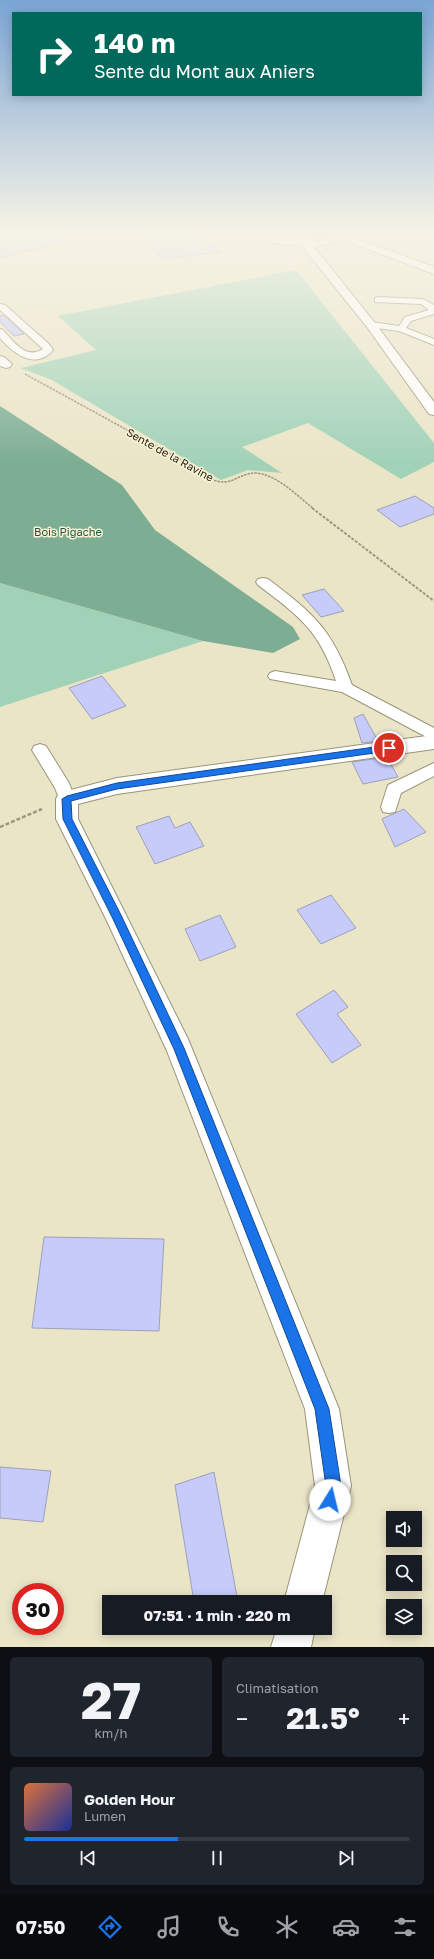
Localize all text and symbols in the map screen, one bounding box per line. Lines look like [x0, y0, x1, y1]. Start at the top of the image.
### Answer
text: 140 m [94, 26, 176, 59]
icon: right [28, 28, 80, 80]
text: Sente du Mont aux Aniers [94, 60, 315, 82]
street label: Sente de la Ravine [124, 425, 216, 484]
park label: Bois Pigache [34, 525, 102, 538]
pin [372, 731, 406, 765]
icon: arrive [378, 737, 400, 759]
position arrow [309, 1479, 351, 1521]
map controls [386, 1511, 422, 1635]
button: sound [386, 1511, 422, 1547]
button: search [386, 1555, 422, 1591]
speed limit sign: 30 [12, 1583, 64, 1635]
button: layers [386, 1599, 422, 1635]
text: 07:51 · 1 min · 220 m [144, 1606, 290, 1624]
text: 27 [81, 1668, 141, 1730]
text: Climatisation [236, 1680, 318, 1696]
text: 21.5° [286, 1700, 360, 1736]
text: − [236, 1705, 248, 1732]
text: + [398, 1705, 410, 1732]
text: km/h [94, 1725, 128, 1741]
text: Golden Hour [84, 1790, 175, 1808]
text: Lumen [84, 1808, 126, 1824]
icon: previous [77, 1847, 99, 1869]
icon: pause [206, 1847, 228, 1869]
icon: next [335, 1847, 357, 1869]
icon: directions [96, 1913, 124, 1941]
icon: music [155, 1913, 183, 1941]
icon: phone [214, 1913, 242, 1941]
icon: climate [273, 1913, 301, 1941]
icon: car [332, 1913, 360, 1941]
icon: filters [391, 1913, 419, 1941]
text: 07:50 [15, 1916, 65, 1938]

